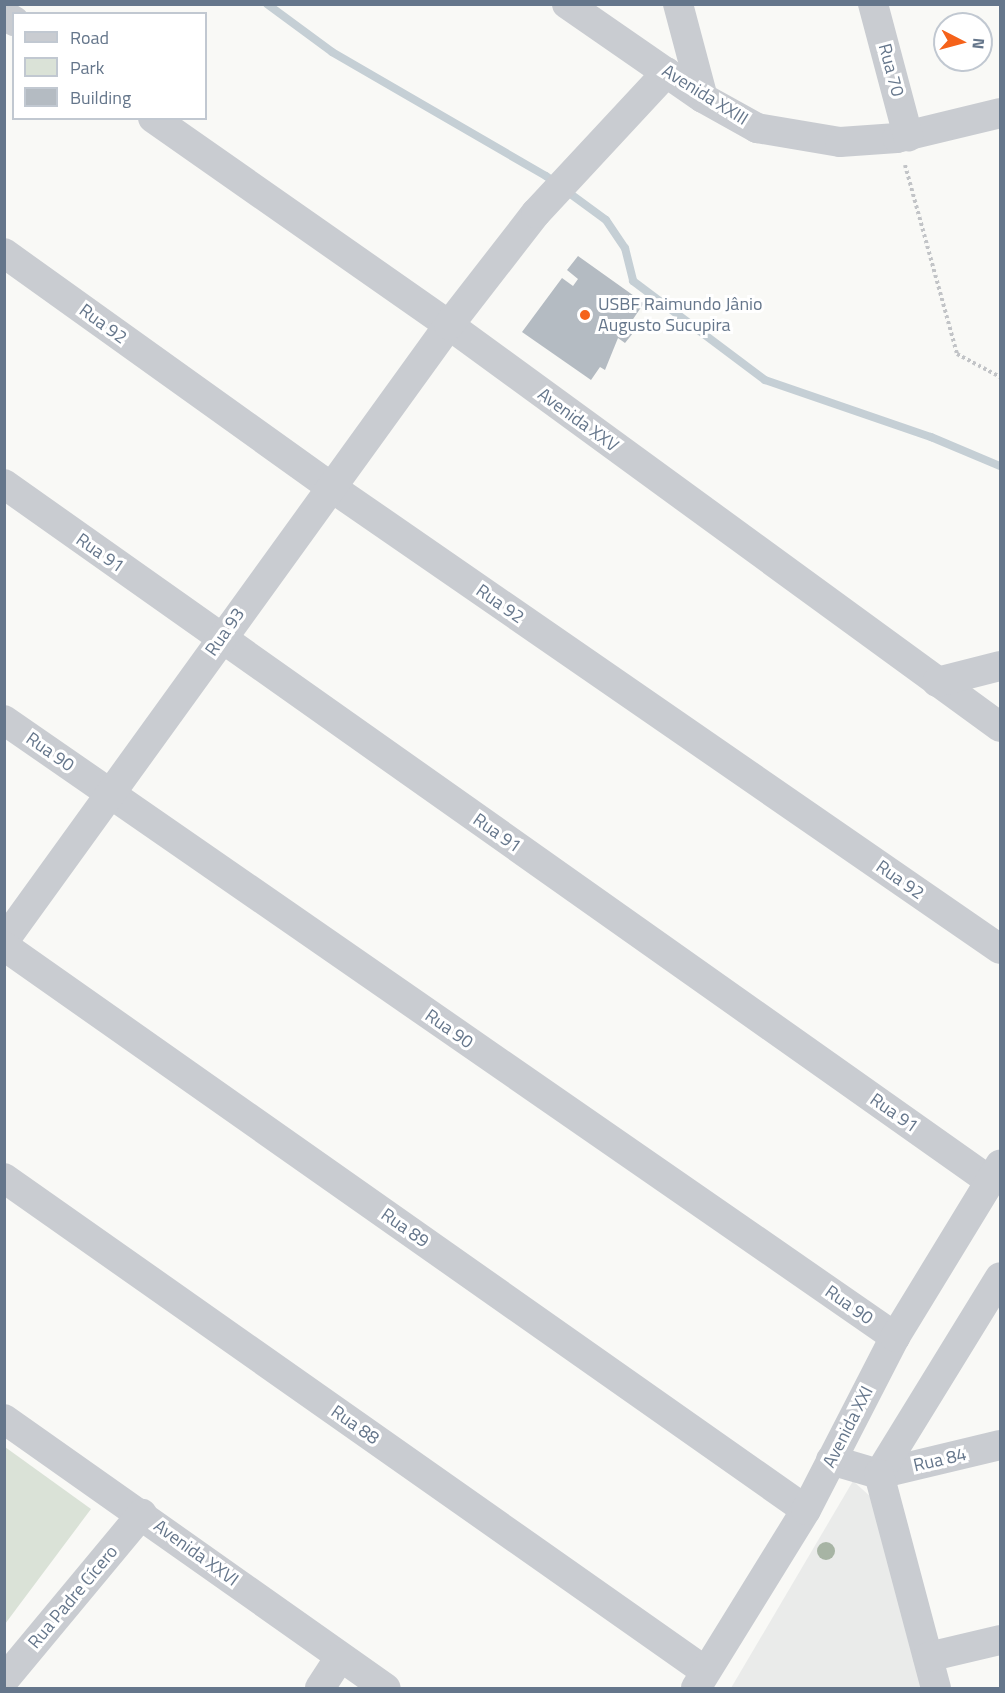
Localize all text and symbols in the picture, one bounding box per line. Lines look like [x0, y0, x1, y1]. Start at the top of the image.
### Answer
legend [12, 12, 207, 120]
north arrow [933, 12, 993, 72]
text: Road [70, 24, 109, 51]
text: N [966, 37, 991, 50]
street label: Rua 70 [874, 41, 908, 99]
text: Park [70, 54, 104, 81]
street label: Avenida XXIII [658, 60, 752, 130]
text: Building [70, 84, 131, 111]
place label: USBF Raimundo Jânio Augusto Sucupira [598, 294, 763, 336]
street label: Rua 92 [75, 299, 131, 349]
marker: USBF Raimundo Jânio Augusto Sucupira [576, 306, 594, 324]
street label: Avenida XXV [533, 383, 623, 457]
street label: Rua 91 [72, 529, 128, 577]
street label: Rua 92 [472, 580, 528, 628]
street label: Rua 93 [201, 604, 249, 660]
street label: Rua 90 [22, 728, 78, 776]
street label: Rua 91 [469, 809, 525, 857]
street label: Rua 92 [872, 856, 928, 904]
street label: Rua 90 [421, 1005, 477, 1053]
street label: Rua 91 [866, 1089, 922, 1137]
street label: Rua 89 [377, 1204, 433, 1252]
street label: Rua 90 [821, 1281, 877, 1329]
street label: Avenida XXI [818, 1383, 878, 1471]
street label: Rua 88 [327, 1401, 383, 1449]
street label: Rua 84 [911, 1443, 969, 1477]
street label: Avenida XXVI [150, 1515, 242, 1591]
street label: Rua Padre Cícero [24, 1541, 122, 1653]

